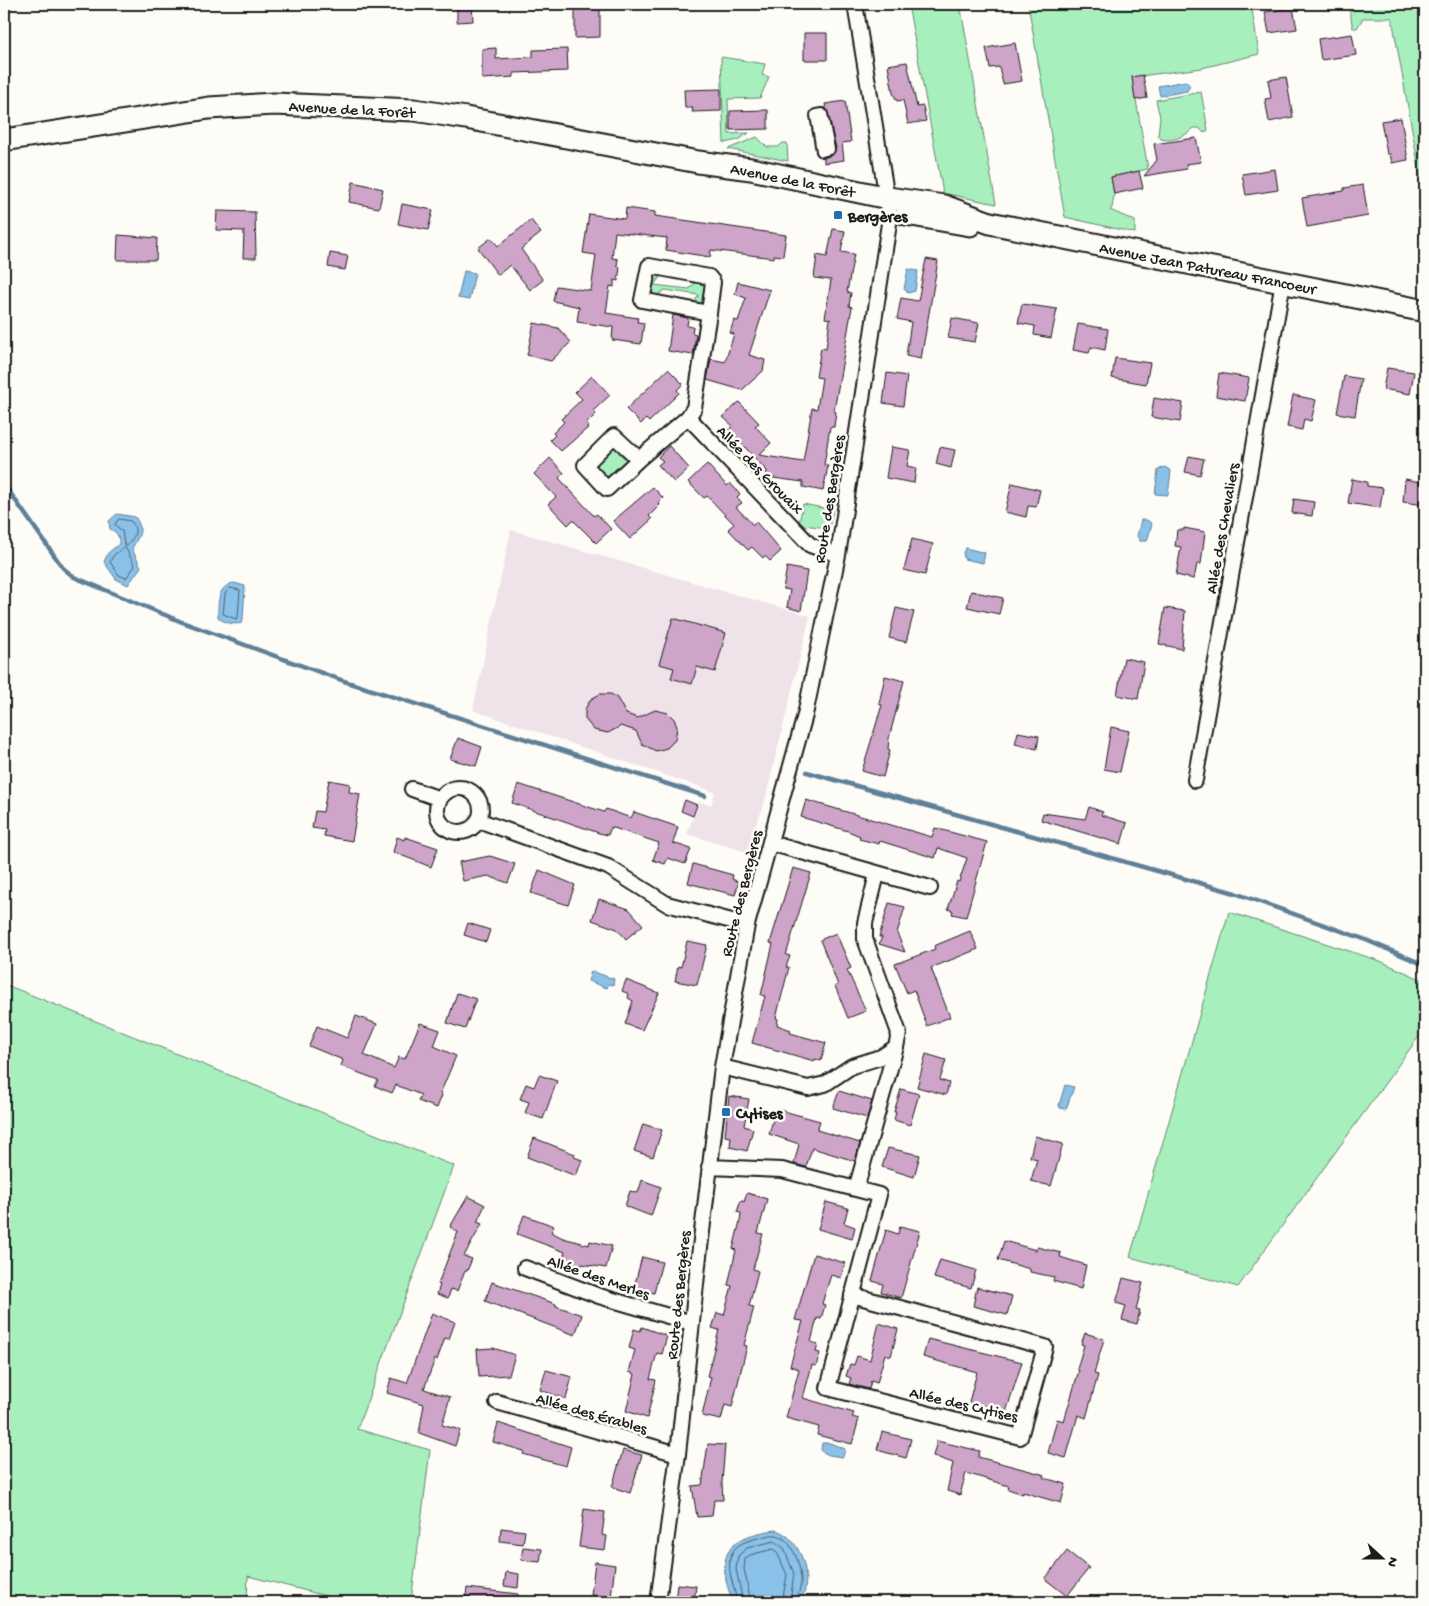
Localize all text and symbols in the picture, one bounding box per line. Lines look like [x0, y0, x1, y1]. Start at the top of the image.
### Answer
street label: Avenue de la Forêt [288, 99, 417, 124]
street label: Avenue de la Forêt [728, 161, 858, 204]
marker: Bergères [832, 209, 844, 221]
place label: Bergères [847, 209, 908, 228]
street label: Avenue Jean Patureau Francoeur [1097, 240, 1319, 301]
street label: Allée des Grouaix [711, 423, 806, 520]
street label: Route des Bergères [812, 433, 851, 565]
street label: Allée des Chevaliers [1204, 461, 1245, 595]
street label: Route des Bergères [719, 828, 769, 959]
marker: Cytises [720, 1106, 732, 1118]
place label: Cytises [735, 1106, 784, 1125]
street label: Route des Bergères [664, 1229, 697, 1361]
street label: Allée des Merles [544, 1253, 652, 1306]
street label: Allée des Cytises [907, 1385, 1020, 1428]
street label: Allée des Érables [533, 1390, 650, 1441]
north arrow [1356, 1534, 1406, 1584]
text: N [1382, 1554, 1401, 1569]

